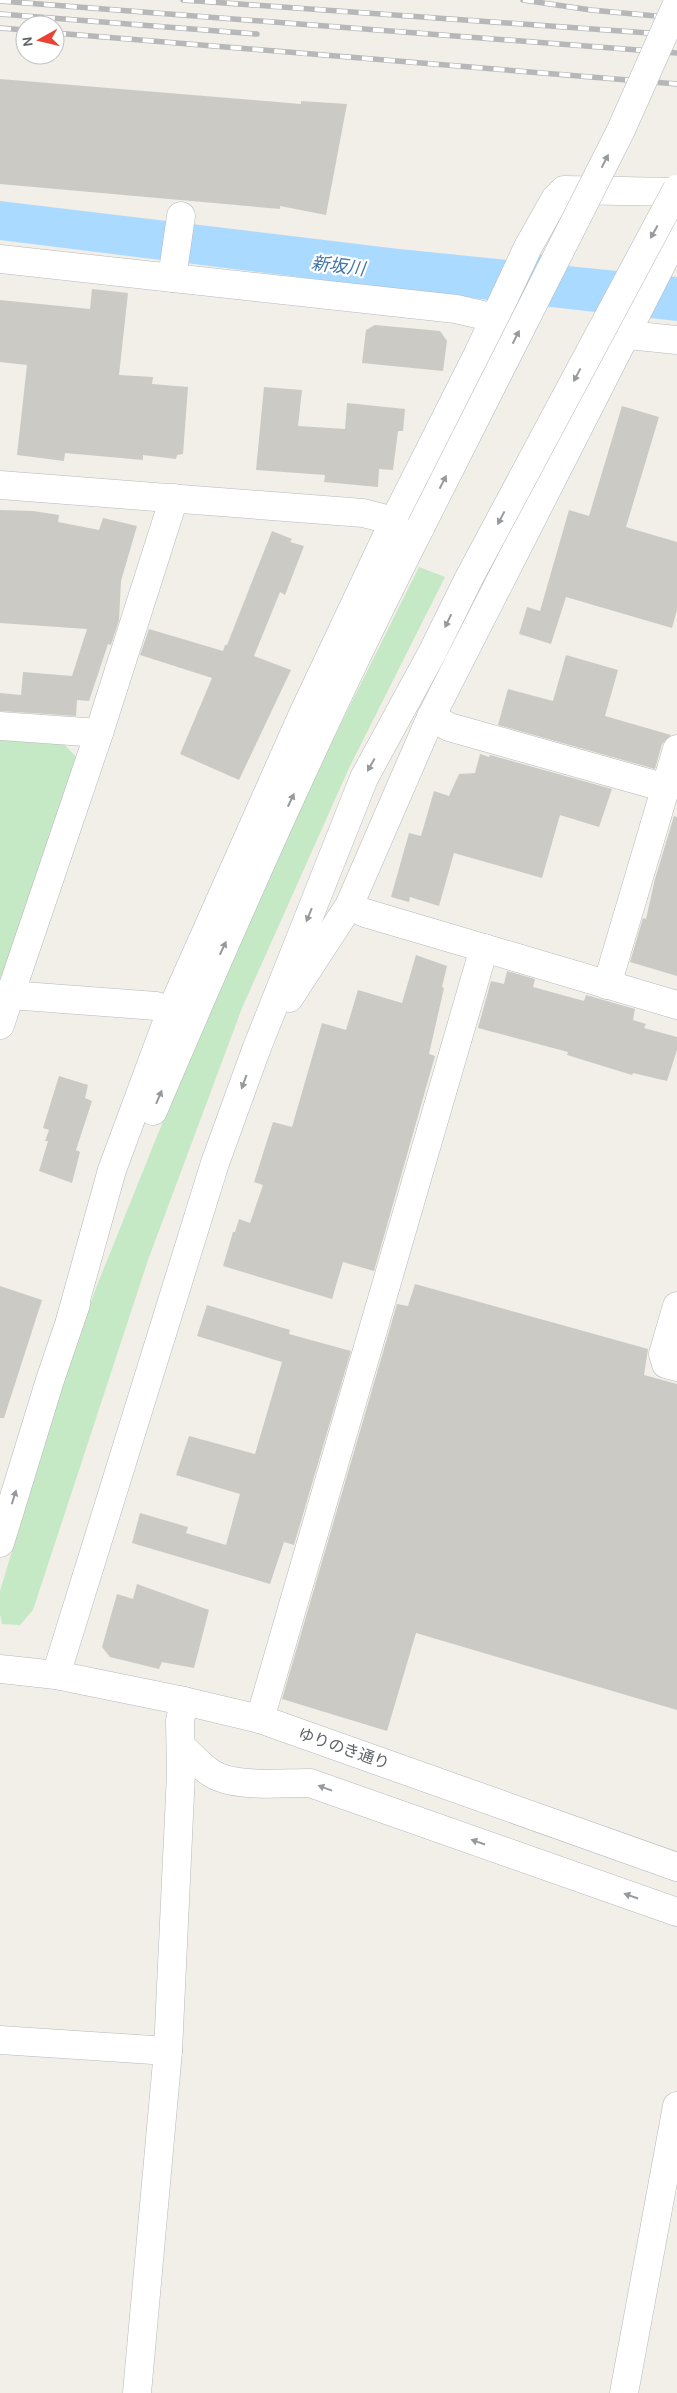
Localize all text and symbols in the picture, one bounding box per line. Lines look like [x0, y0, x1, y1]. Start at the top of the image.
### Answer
north arrow [15, 15, 65, 65]
text: N [19, 36, 37, 48]
one-way arrow [602, 154, 610, 168]
one-way arrow [650, 224, 658, 239]
water label: 新坂川 [310, 252, 368, 280]
one-way arrow [512, 330, 520, 344]
one-way arrow [573, 367, 581, 382]
one-way arrow [439, 475, 447, 489]
one-way arrow [497, 511, 505, 526]
one-way arrow [444, 614, 452, 629]
one-way arrow [367, 757, 375, 772]
one-way arrow [287, 793, 295, 807]
one-way arrow [305, 908, 313, 922]
one-way arrow [219, 941, 227, 955]
one-way arrow [240, 1075, 247, 1090]
one-way arrow [155, 1090, 163, 1104]
one-way arrow [11, 1489, 19, 1504]
street label: ゆりのき通り [296, 1724, 392, 1773]
one-way arrow [317, 1784, 332, 1791]
one-way arrow [470, 1838, 485, 1846]
one-way arrow [623, 1892, 638, 1900]

